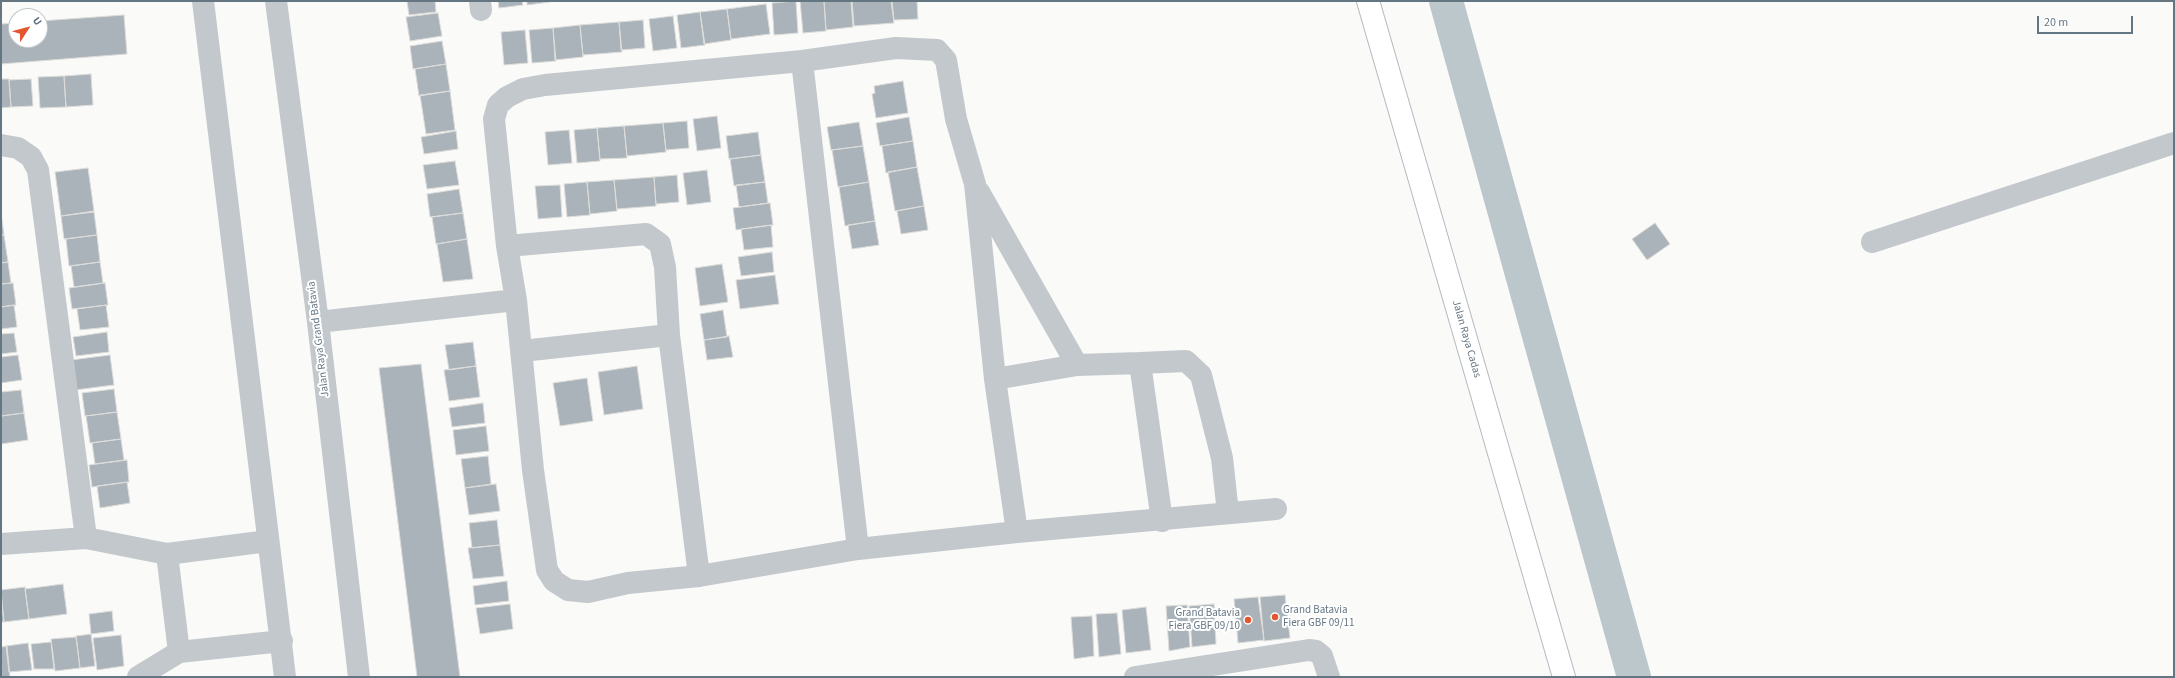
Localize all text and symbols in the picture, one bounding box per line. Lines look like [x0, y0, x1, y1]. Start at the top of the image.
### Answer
north arrow [8, 8, 48, 48]
scale bar [2039, 8, 2135, 34]
text: U [29, 14, 46, 29]
text: 20 m [2044, 14, 2068, 31]
street label: Jalan Raya Grand Batavia [305, 280, 333, 398]
street label: Jalan Raya Cadas [1449, 299, 1483, 379]
place label: Grand Batavia Fiera GBF 09/11 [1283, 604, 1355, 630]
place label: Grand Batavia Fiera GBF 09/10 [1168, 607, 1240, 633]
marker: Grand Batavia Fiera GBF 09/11 [1270, 612, 1280, 622]
marker: Grand Batavia Fiera GBF 09/10 [1243, 615, 1253, 625]

